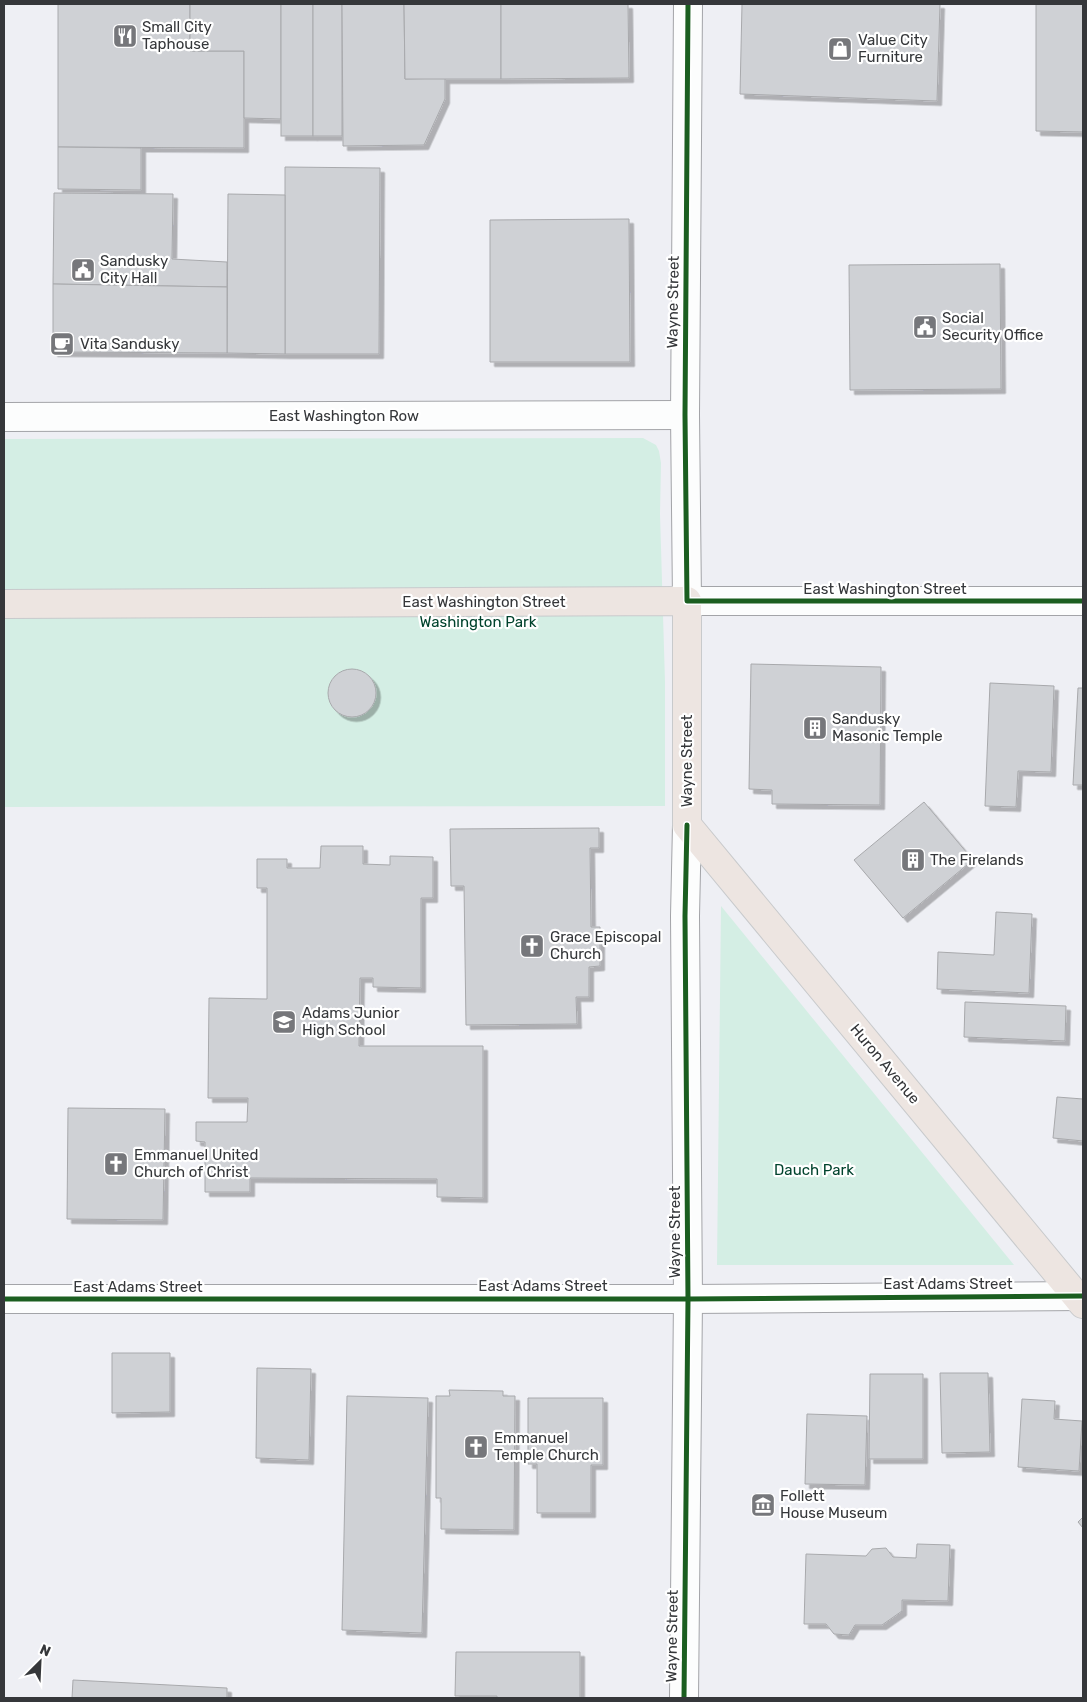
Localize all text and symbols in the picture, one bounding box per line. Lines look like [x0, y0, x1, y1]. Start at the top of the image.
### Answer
place label: Small City Taphouse [142, 18, 212, 53]
restaurant icon: Small City Taphouse [112, 23, 138, 49]
place label: Value City Furniture [858, 31, 928, 66]
shop icon: Value City Furniture [827, 36, 853, 62]
place label: Sandusky City Hall [100, 252, 168, 287]
street label: Wayne Street [663, 255, 683, 348]
public building icon: Sandusky City Hall [70, 257, 96, 283]
place label: Social Security Office [942, 309, 1043, 344]
public building icon: Social Security Office [912, 314, 938, 340]
cafe icon: Vita Sandusky [49, 331, 75, 357]
place label: Vita Sandusky [80, 335, 180, 353]
street label: East Washington Row [269, 407, 419, 425]
street label: East Washington Street [803, 580, 967, 598]
street label: East Washington Street [402, 593, 566, 611]
park label: Washington Park [420, 613, 537, 631]
place label: Sandusky Masonic Temple [832, 710, 943, 745]
street label: Wayne Street [678, 715, 696, 807]
building icon: Sandusky Masonic Temple [802, 715, 828, 741]
building icon: The Firelands [900, 847, 926, 873]
place label: The Firelands [930, 851, 1024, 869]
place label: Grace Episcopal Church [550, 928, 662, 963]
church icon: Grace Episcopal Church [519, 933, 545, 959]
place label: Adams Junior High School [302, 1004, 400, 1039]
school or university icon: Adams Junior High School [271, 1009, 297, 1035]
street label: Huron Avenue [846, 1020, 924, 1108]
place label: Emmanuel United Church of Christ [134, 1146, 258, 1181]
church icon: Emmanuel United Church of Christ [103, 1151, 129, 1177]
park label: Dauch Park [774, 1161, 854, 1179]
street label: Wayne Street [666, 1186, 684, 1278]
street label: East Adams Street [883, 1275, 1013, 1293]
street label: East Adams Street [478, 1277, 608, 1295]
street label: East Adams Street [73, 1278, 203, 1296]
place label: Emmanuel Temple Church [494, 1429, 599, 1464]
church icon: Emmanuel Temple Church [463, 1434, 489, 1460]
place label: Follett House Museum [780, 1487, 887, 1522]
museum icon: Follett House Museum [750, 1492, 776, 1518]
street label: Wayne Street [662, 1589, 682, 1682]
north arrow [15, 1637, 65, 1687]
text: N [37, 1641, 53, 1660]

